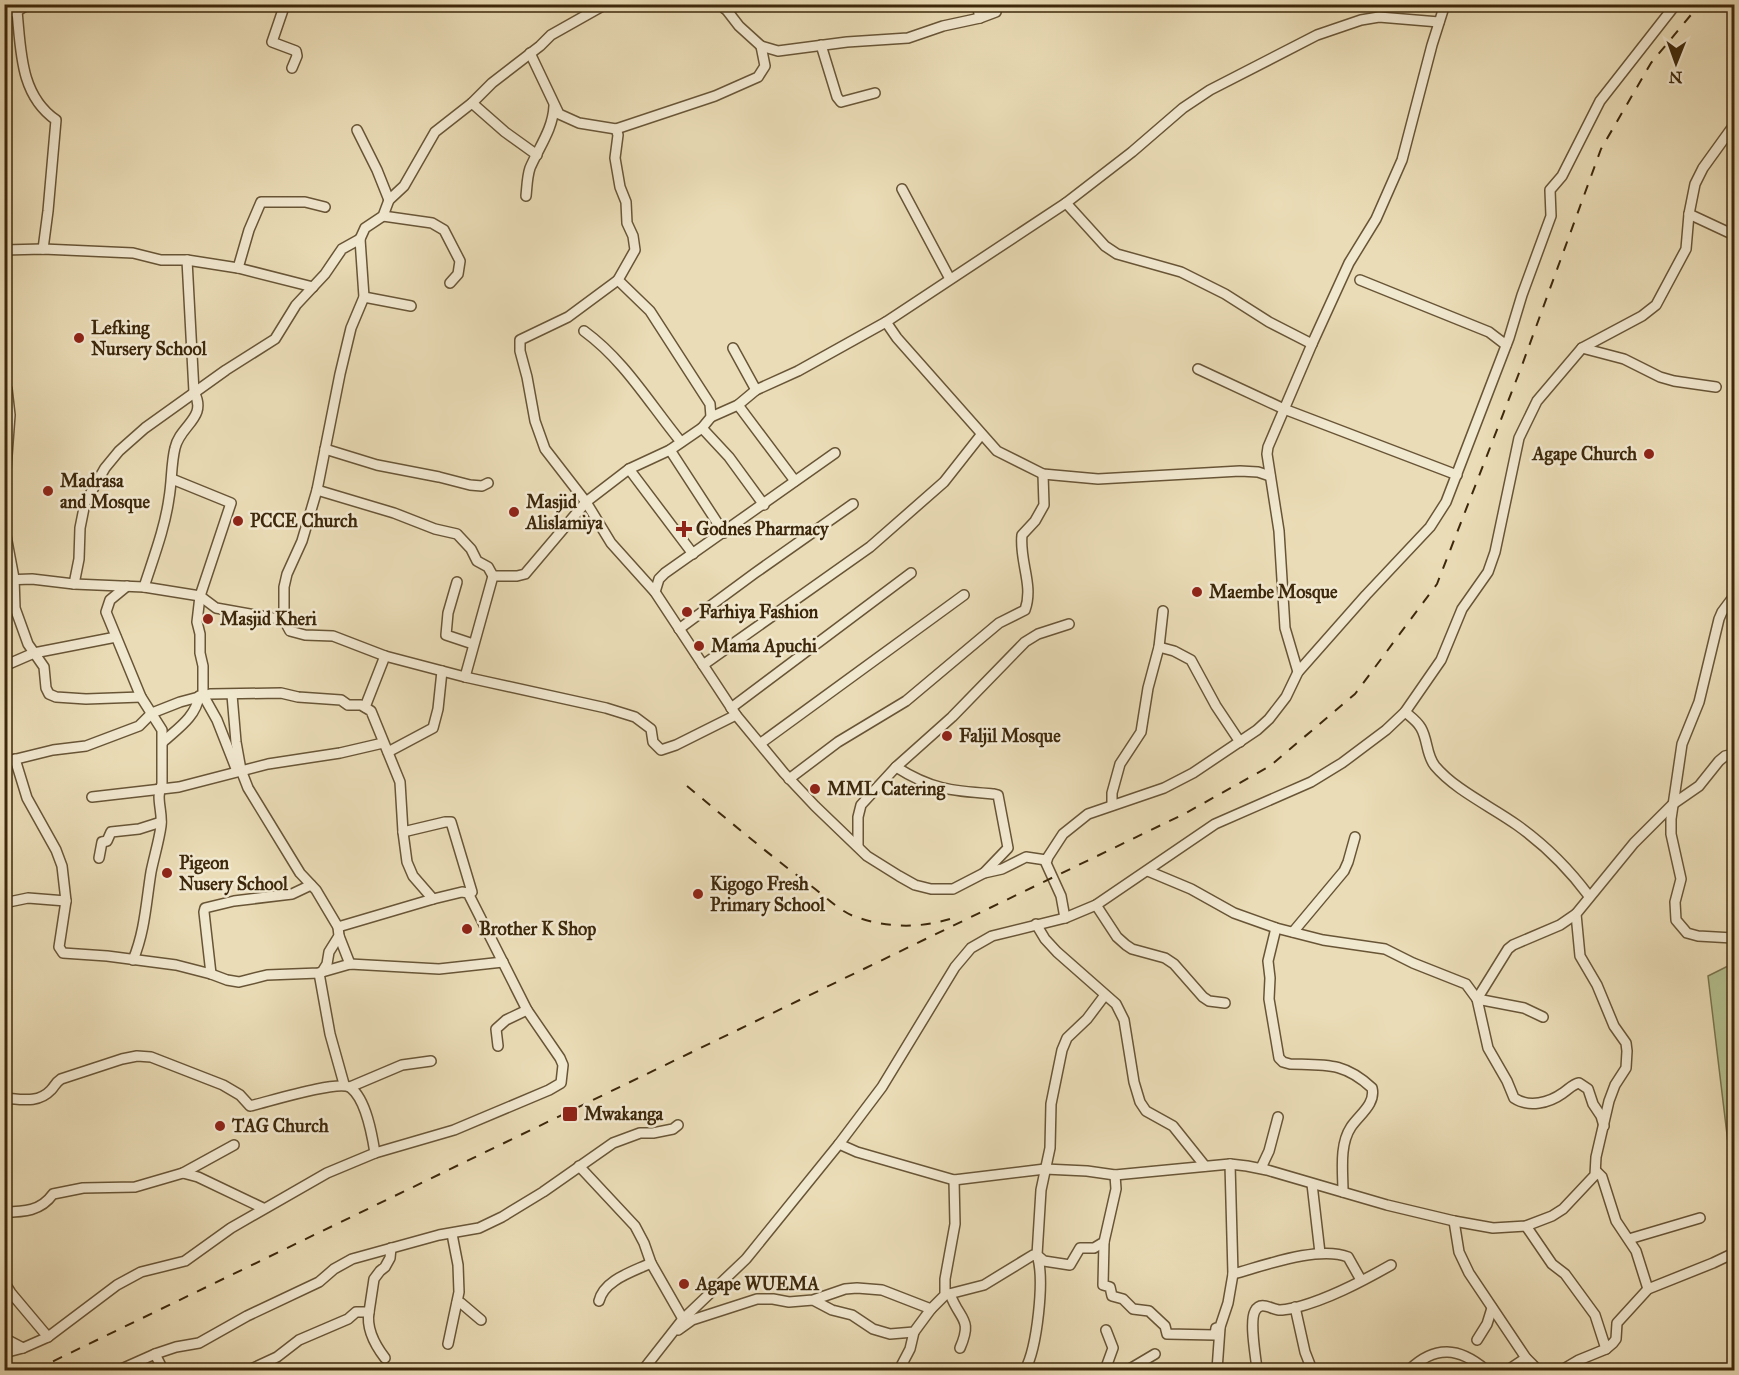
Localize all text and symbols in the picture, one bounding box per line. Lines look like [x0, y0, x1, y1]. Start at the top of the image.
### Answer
north arrow [1646, 33, 1706, 93]
text: N [1668, 68, 1683, 87]
place label: Lefking Nursery School [91, 317, 208, 361]
marker: Lefking Nursery School [72, 331, 86, 345]
place label: Agape Church [1531, 443, 1638, 466]
marker: Agape Church [1642, 447, 1656, 461]
place label: Madrasa and Mosque [60, 470, 151, 514]
marker: Madrasa and Mosque [41, 484, 55, 498]
place label: Masjid Alislamiya [525, 491, 603, 535]
marker: Masjid Alislamiya [507, 505, 521, 519]
place label: PCCE Church [250, 510, 359, 532]
marker: PCCE Church [231, 514, 245, 528]
place label: Godnes Pharmacy [696, 518, 830, 541]
marker: Godnes Pharmacy [677, 522, 691, 536]
place label: Maembe Mosque [1209, 581, 1338, 604]
marker: Maembe Mosque [1190, 585, 1204, 599]
place label: Farhiya Fashion [699, 601, 819, 624]
marker: Farhiya Fashion [680, 605, 694, 619]
place label: Masjid Kheri [220, 608, 318, 631]
marker: Masjid Kheri [201, 612, 215, 626]
place label: Mama Apuchi [711, 635, 818, 658]
marker: Mama Apuchi [692, 639, 706, 653]
place label: Faljil Mosque [959, 725, 1061, 748]
marker: Faljil Mosque [940, 729, 954, 743]
place label: MML Catering [827, 778, 945, 801]
marker: MML Catering [808, 782, 822, 796]
place label: Pigeon Nusery School [179, 852, 289, 896]
marker: Pigeon Nusery School [160, 866, 174, 880]
place label: Kigogo Fresh Primary School [710, 873, 826, 917]
marker: Kigogo Fresh Primary School [691, 887, 705, 901]
place label: Brother K Shop [479, 918, 596, 941]
marker: Brother K Shop [460, 922, 474, 936]
place label: Mwakanga [584, 1103, 664, 1126]
marker: Mwakanga [561, 1105, 579, 1123]
place label: TAG Church [231, 1115, 330, 1137]
marker: TAG Church [213, 1119, 227, 1133]
place label: Agape WUEMA [695, 1273, 820, 1296]
marker: Agape WUEMA [677, 1277, 691, 1291]

